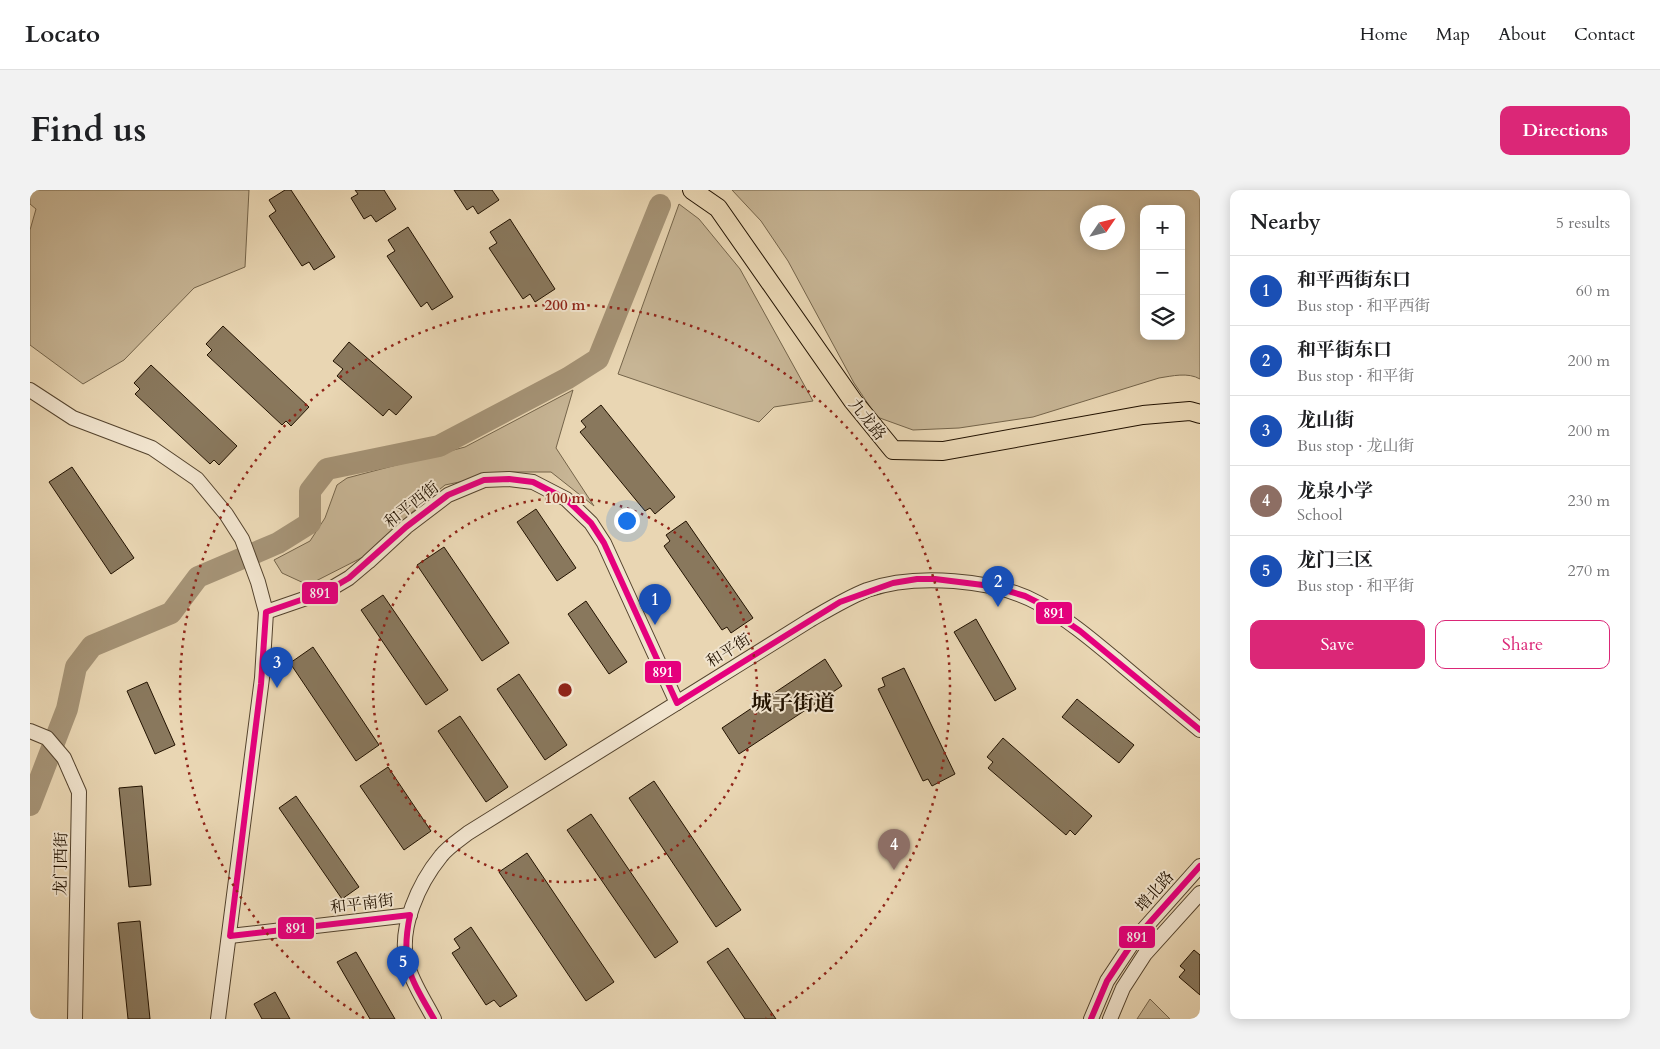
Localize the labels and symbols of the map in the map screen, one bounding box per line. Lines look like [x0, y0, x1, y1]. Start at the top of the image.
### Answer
north arrow [1080, 205, 1125, 250]
text: 200 m [545, 295, 586, 315]
street label: 九龙路 [844, 394, 891, 445]
street label: 和平西街 [380, 476, 444, 533]
text: 100 m [545, 488, 586, 508]
your location [614, 508, 640, 534]
pin: 2 [982, 566, 1014, 607]
line badge: 891 [301, 581, 339, 605]
text: 891 [309, 584, 331, 603]
pin: 1 [639, 584, 671, 625]
line badge: 891 [1035, 601, 1073, 625]
text: 891 [1043, 604, 1065, 623]
street label: 和平街 [702, 629, 755, 673]
pin: 3 [261, 647, 293, 688]
line badge: 891 [644, 660, 682, 684]
text: 891 [652, 663, 674, 682]
centre of rings [556, 681, 574, 699]
district label: 城子街道 [751, 689, 835, 718]
pin: 4 [878, 829, 910, 870]
street label: 龙门西街 [49, 832, 73, 896]
street label: 增北路 [1131, 866, 1179, 917]
street label: 和平南街 [329, 889, 395, 919]
line badge: 891 [277, 916, 315, 940]
text: 891 [285, 919, 307, 938]
line badge: 891 [1118, 925, 1156, 949]
text: 891 [1126, 928, 1148, 947]
pin: 5 [387, 946, 419, 987]

